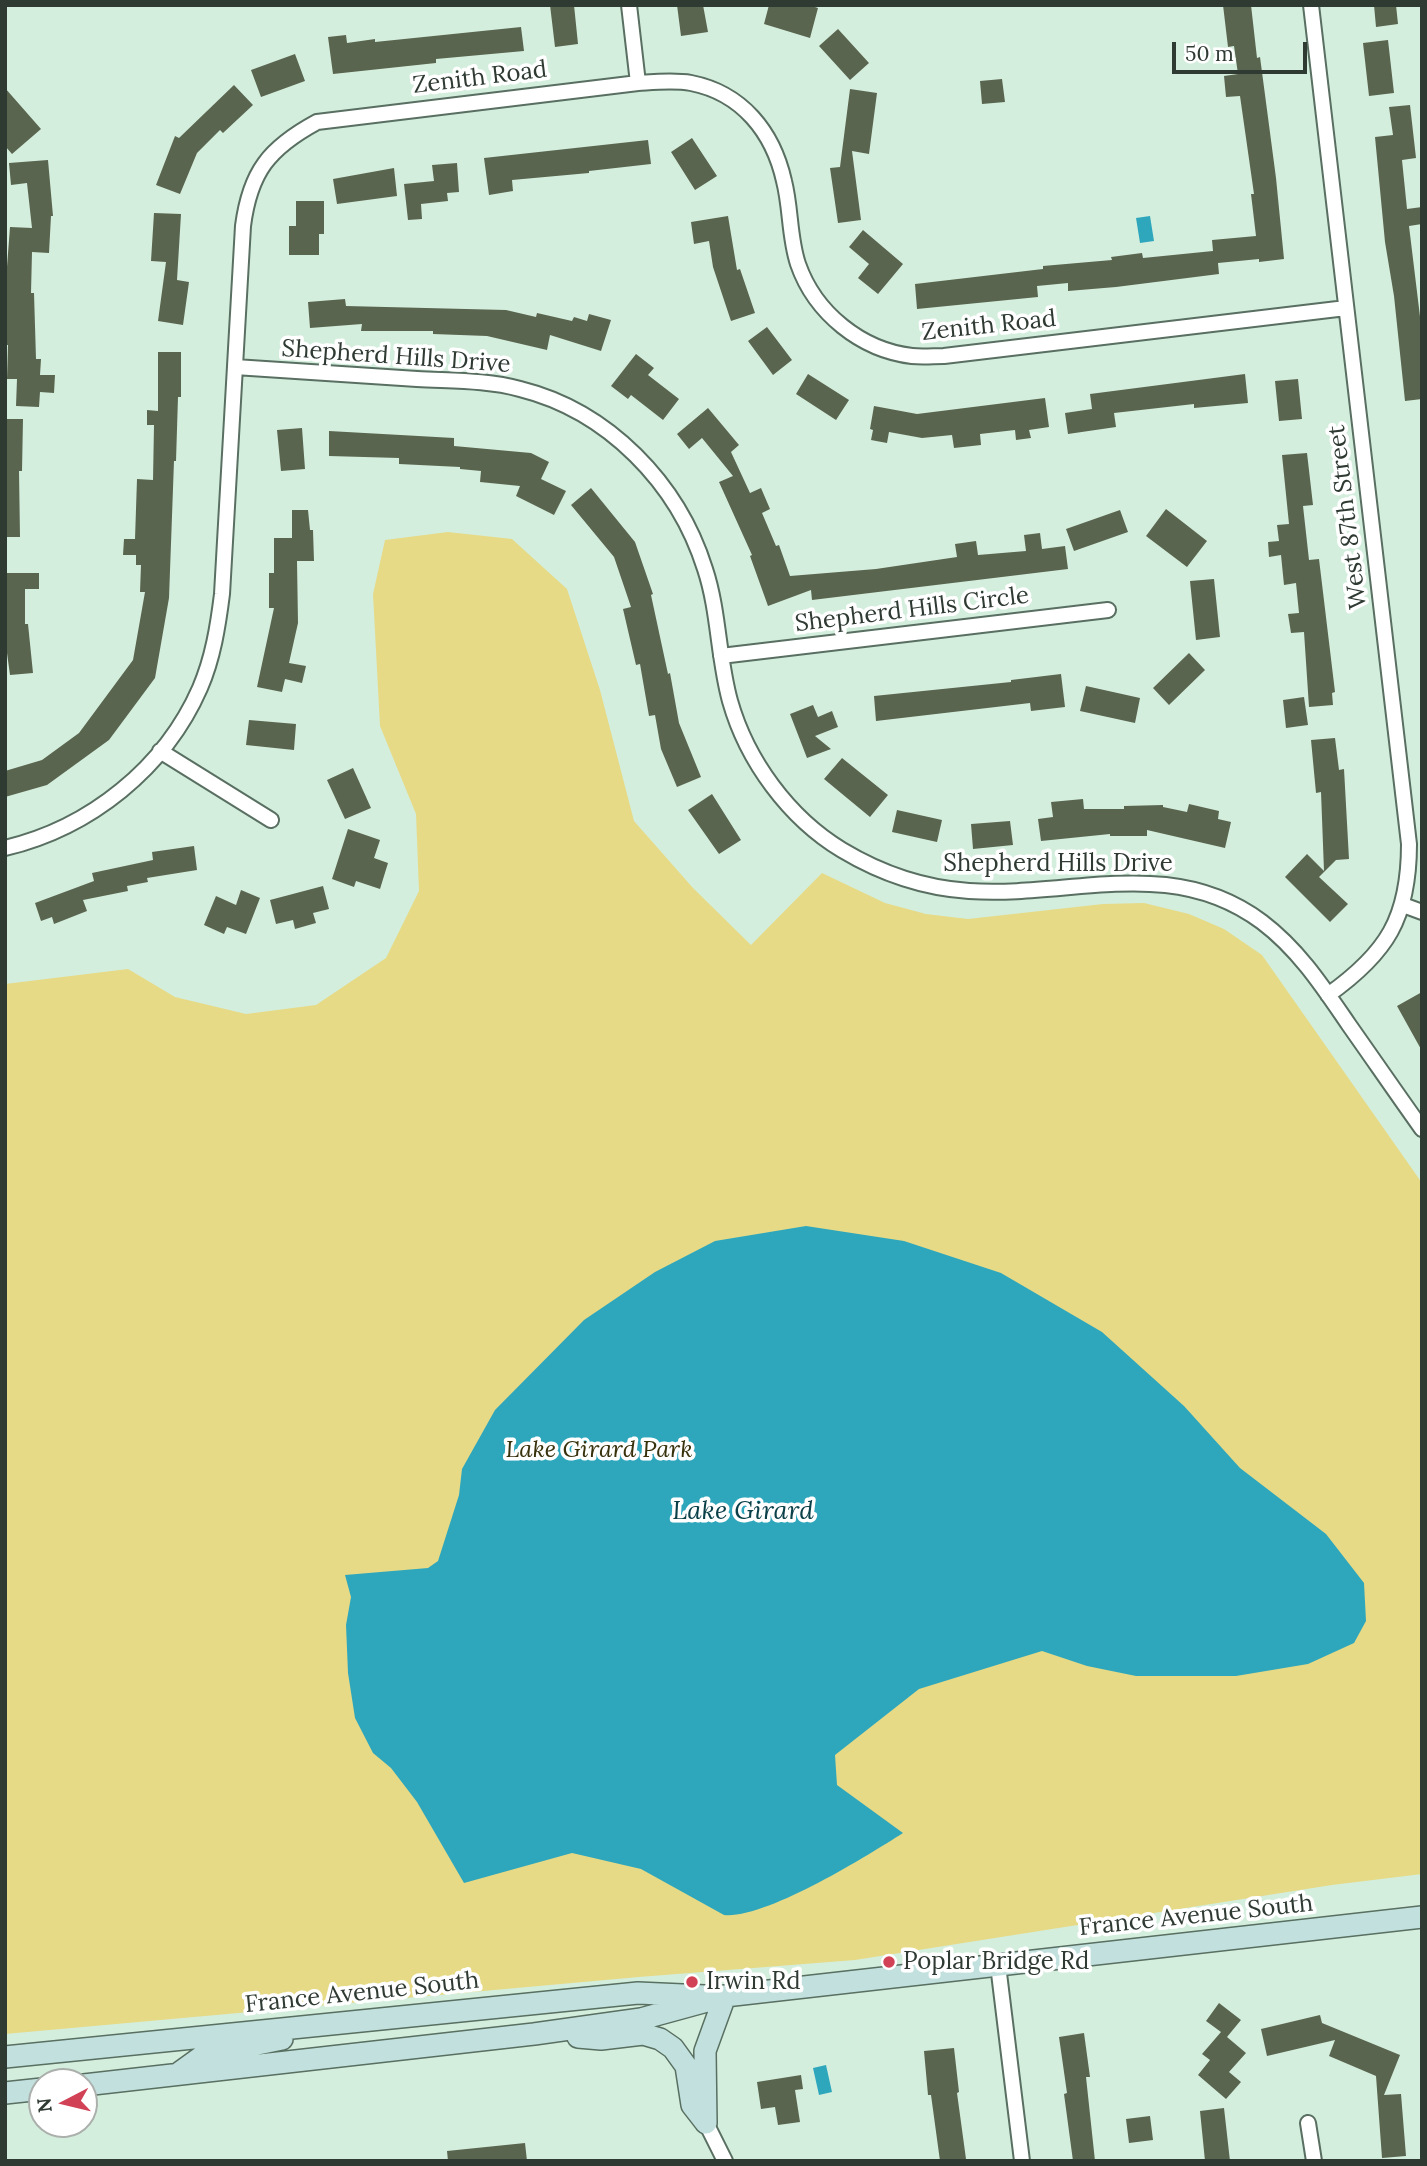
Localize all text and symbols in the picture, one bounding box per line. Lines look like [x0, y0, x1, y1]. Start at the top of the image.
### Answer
scale bar [1175, 28, 1310, 72]
text: 50 m [1185, 40, 1234, 67]
street label: Zenith Road [411, 55, 549, 101]
street label: Zenith Road [920, 305, 1058, 347]
street label: Shepherd Hills Drive [281, 335, 511, 379]
street label: West 87th Street [1322, 423, 1374, 611]
street label: Shepherd Hills Circle [793, 581, 1031, 639]
street label: Shepherd Hills Drive [943, 850, 1173, 878]
park label: Lake Girard Park [505, 1436, 693, 1464]
water label: Lake Girard [672, 1496, 814, 1528]
street label: France Avenue South [1077, 1889, 1315, 1943]
place label: Poplar Bridge Rd [903, 1948, 1089, 1976]
marker: Poplar Bridge Rd [881, 1954, 897, 1970]
street label: France Avenue South [243, 1966, 481, 2020]
place label: Irwin Rd [706, 1968, 801, 1996]
marker: Irwin Rd [684, 1974, 700, 1990]
north arrow [28, 2068, 98, 2138]
text: N [31, 2097, 57, 2114]

